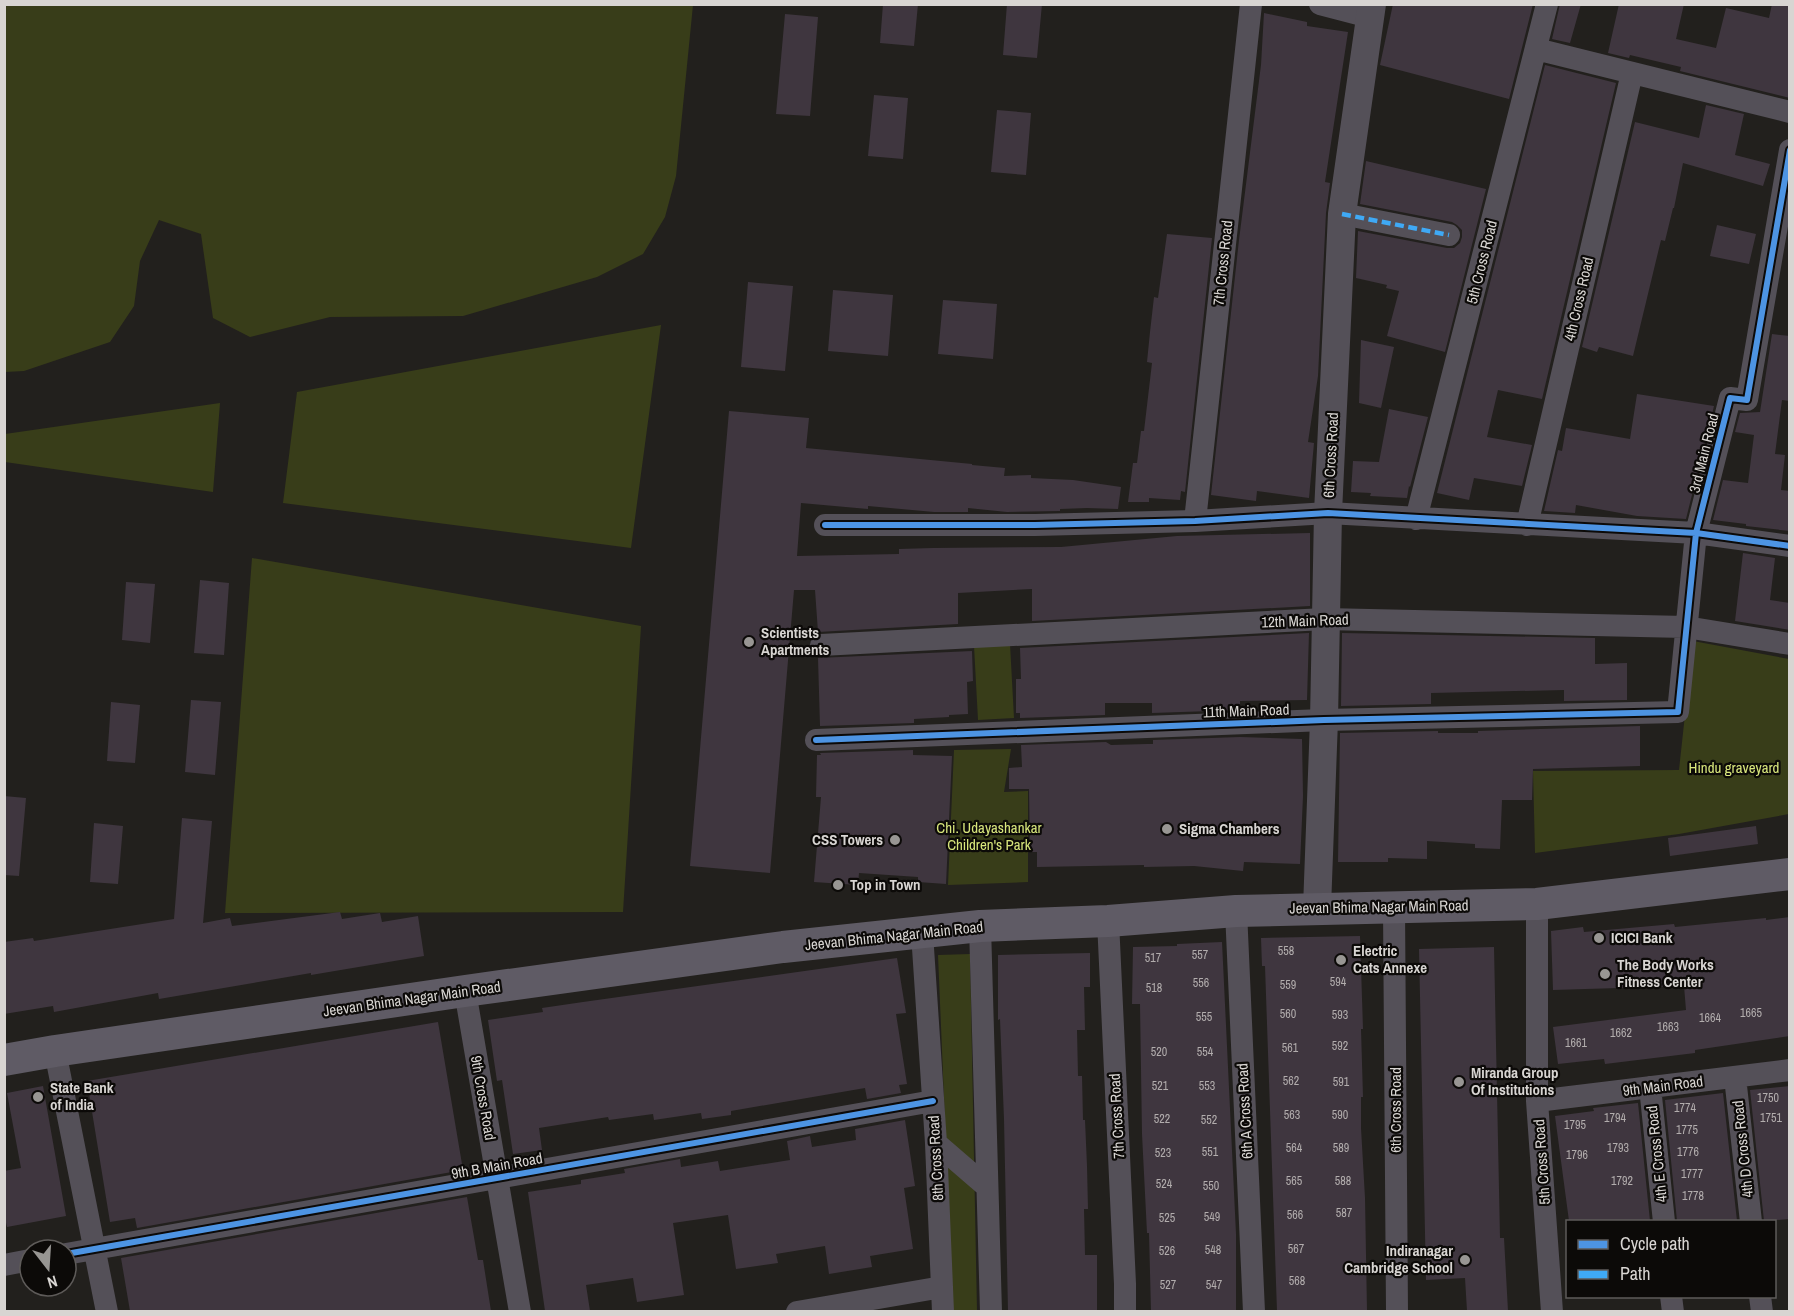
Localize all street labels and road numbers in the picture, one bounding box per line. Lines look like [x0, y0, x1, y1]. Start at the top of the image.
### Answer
street label: 5th Cross Road [1461, 218, 1502, 306]
street label: 7th Cross Road [1208, 219, 1237, 307]
street label: 4th Cross Road [1559, 255, 1598, 343]
street label: 3rd Main Road [1683, 411, 1724, 495]
street label: 6th Cross Road [1318, 412, 1343, 498]
street label: 12th Main Road [1261, 608, 1349, 633]
street label: 11th Main Road [1202, 698, 1290, 723]
street label: Jeevan Bhima Nagar Main Road [1289, 894, 1469, 919]
street label: Jeevan Bhima Nagar Main Road [804, 916, 984, 955]
street label: Jeevan Bhima Nagar Main Road [322, 976, 502, 1021]
street label: 9th Cross Road [466, 1054, 501, 1142]
street label: 6th A Cross Road [1232, 1063, 1257, 1159]
street label: 6th Cross Road [1385, 1067, 1406, 1153]
street label: 9th Main Road [1622, 1070, 1704, 1101]
street label: 7th Cross Road [1104, 1073, 1129, 1159]
street label: 4th D Cross Road [1727, 1099, 1758, 1199]
street label: 4th E Cross Road [1641, 1105, 1672, 1203]
street label: 8th Cross Road [923, 1115, 948, 1201]
street label: 5th Cross Road [1528, 1119, 1555, 1205]
street label: 9th B Main Road [450, 1147, 544, 1184]

